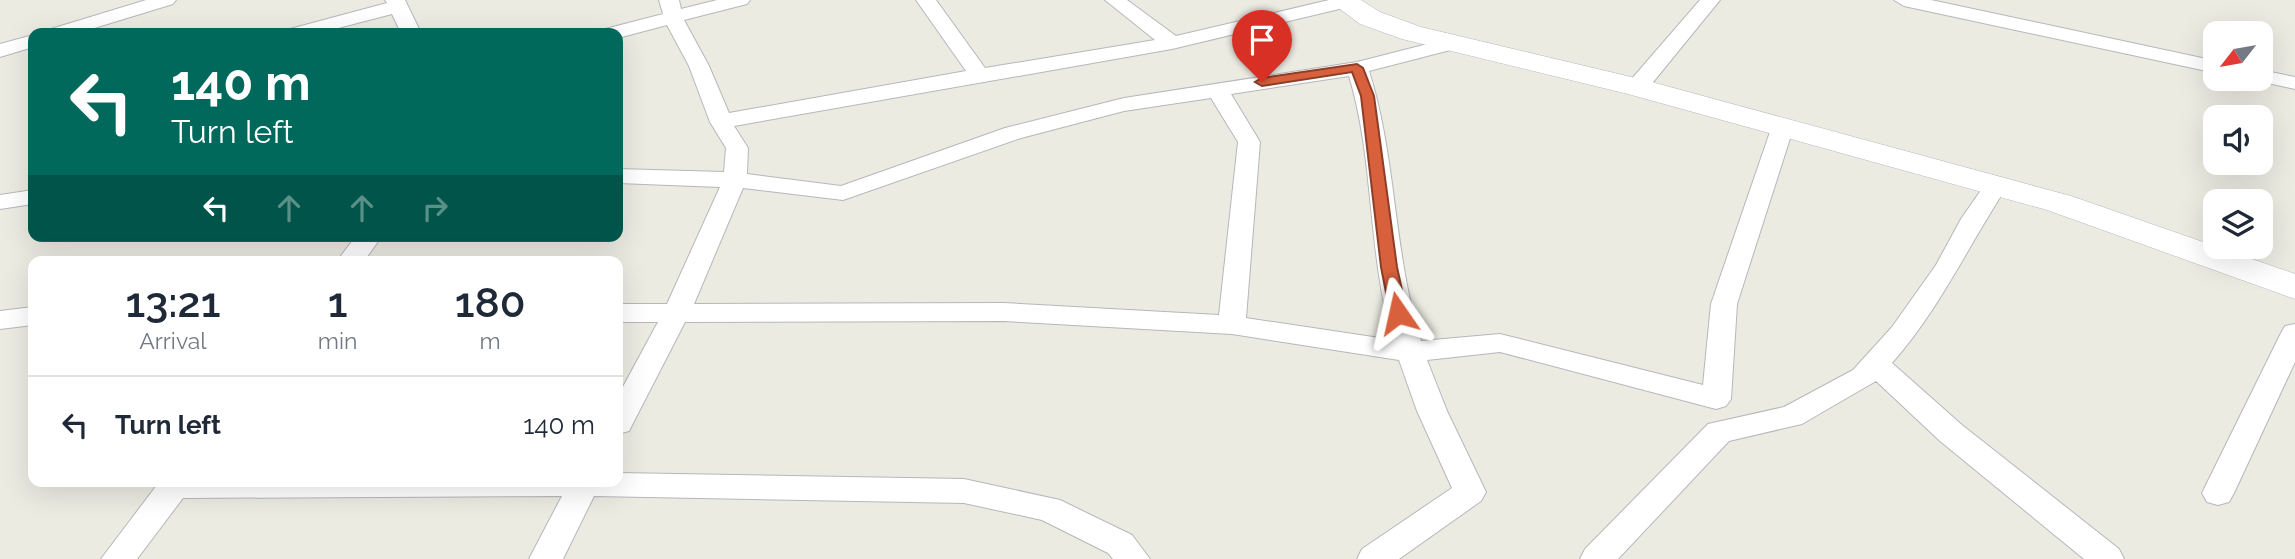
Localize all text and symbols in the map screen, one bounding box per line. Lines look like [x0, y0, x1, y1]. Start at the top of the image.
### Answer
pin [1232, 10, 1292, 82]
icon: arrive [1243, 21, 1281, 59]
north arrow [2203, 21, 2273, 91]
map controls [2203, 21, 2273, 259]
text: 140 m [171, 54, 311, 111]
icon: left [56, 56, 147, 147]
button: sound [2203, 105, 2273, 175]
text: Turn left [171, 113, 293, 150]
icon: left [197, 189, 235, 227]
icon: ahead [270, 189, 308, 227]
icon: ahead [343, 189, 381, 227]
icon: right [416, 189, 454, 227]
button: layers [2203, 189, 2273, 259]
position arrow [1361, 276, 1435, 350]
text: 13:21 [125, 278, 220, 327]
text: 1 [328, 278, 348, 327]
text: 180 [455, 278, 526, 327]
text: Arrival [139, 327, 207, 354]
text: min [318, 327, 357, 354]
text: m [480, 327, 501, 354]
icon: left [56, 406, 94, 444]
text: Turn left [115, 410, 221, 440]
text: 140 m [523, 410, 595, 440]

